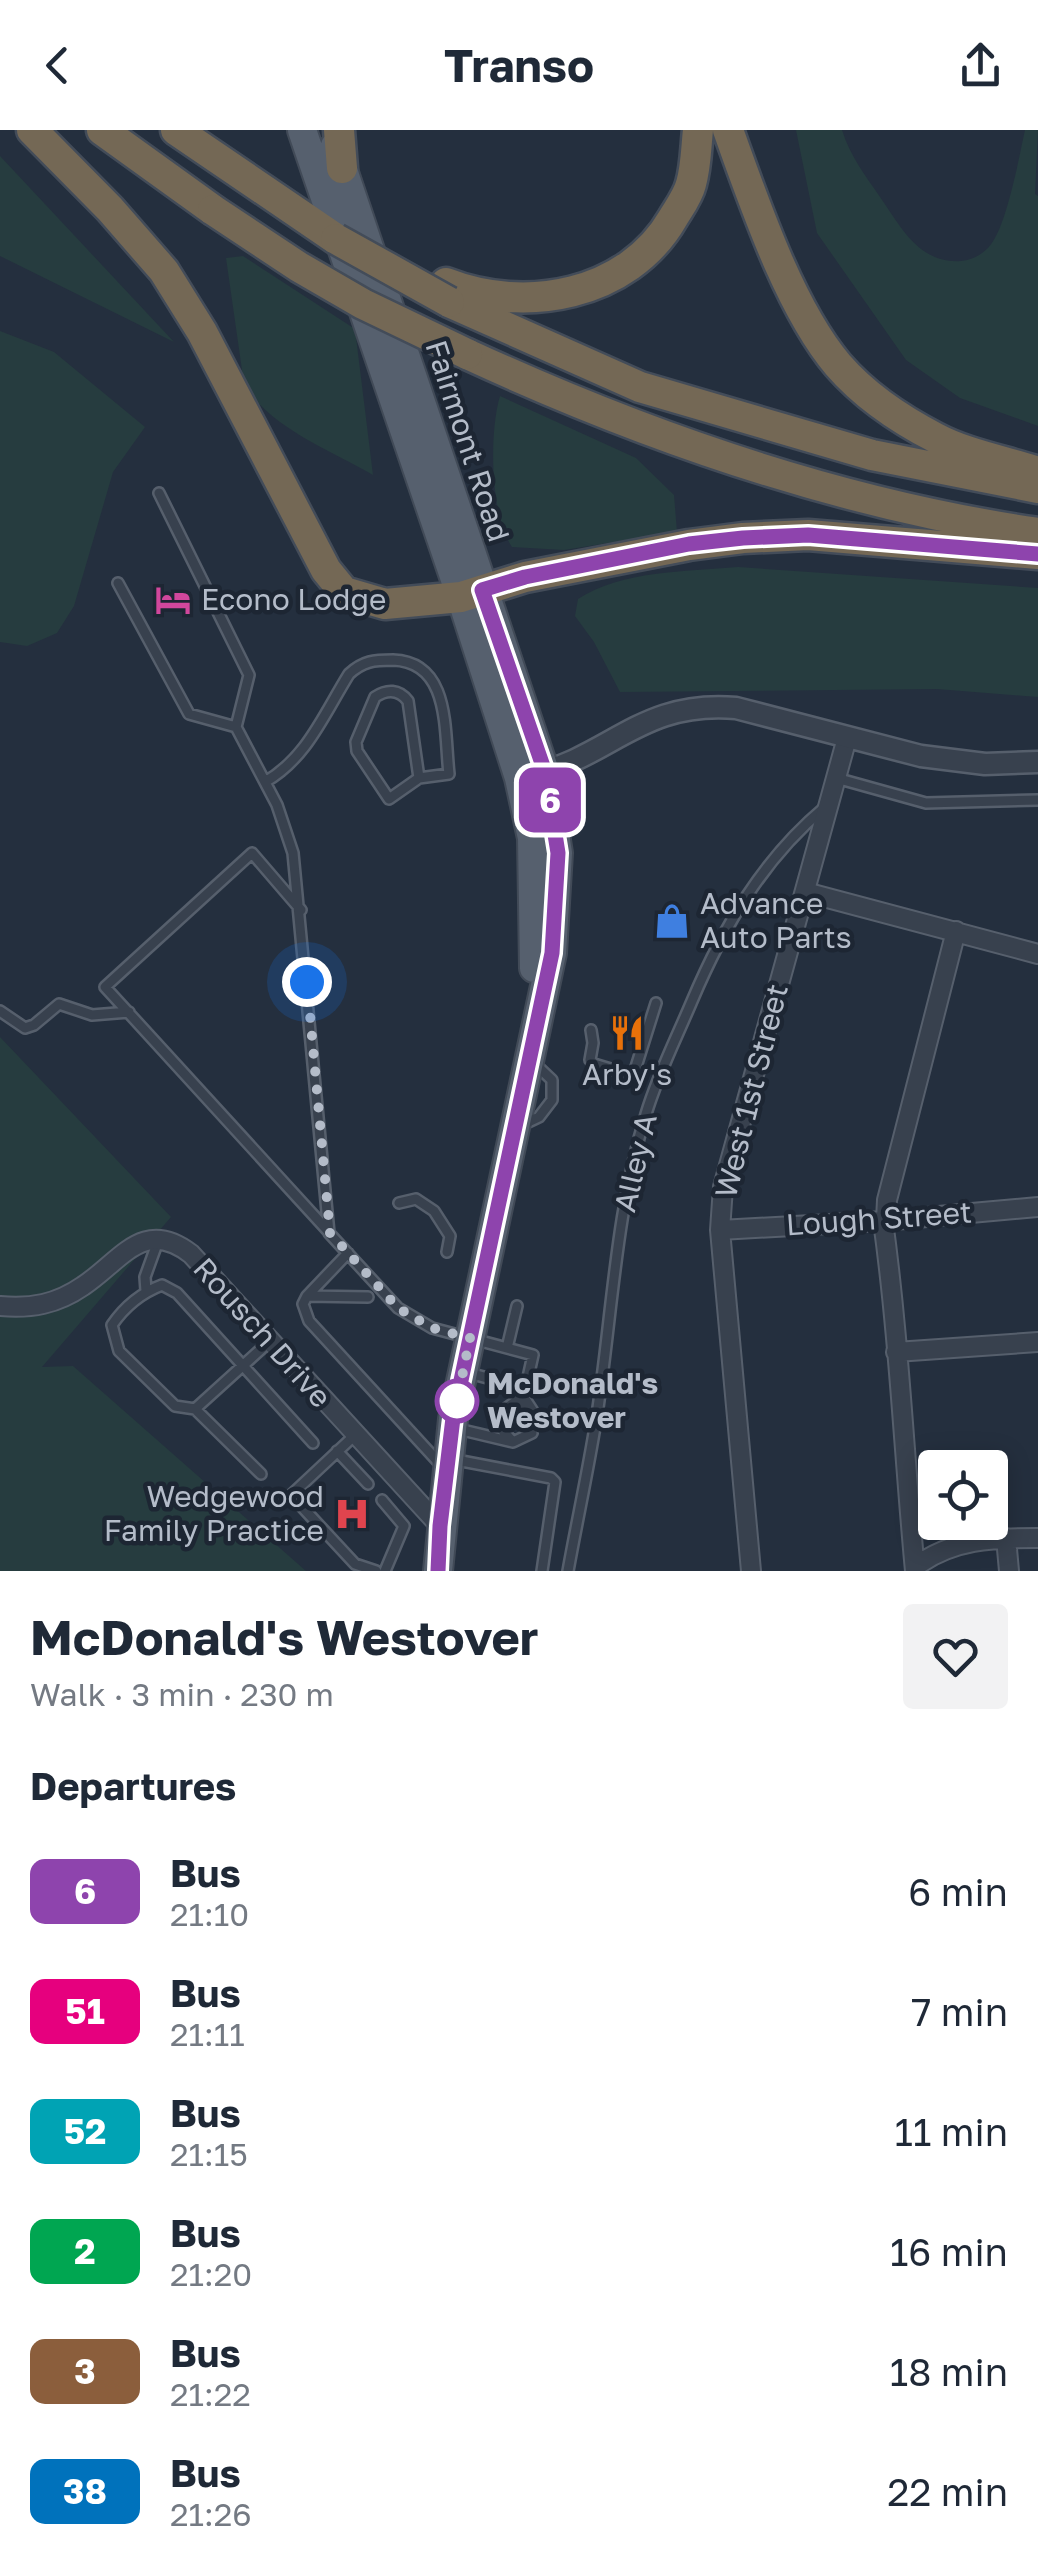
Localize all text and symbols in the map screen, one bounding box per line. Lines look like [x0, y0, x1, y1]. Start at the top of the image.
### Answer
icon: back [30, 38, 85, 93]
text: Transo [444, 38, 594, 92]
icon: share [953, 38, 1008, 93]
street label: Fairmont Road [418, 335, 517, 546]
hotel icon: Econo Lodge [154, 581, 192, 619]
place label: Econo Lodge [201, 581, 386, 617]
line badge: 6 [518, 768, 582, 832]
text: 6 [539, 779, 561, 821]
place label: Advance Auto Parts [700, 885, 852, 955]
shop icon: Advance Auto Parts [653, 902, 691, 940]
your location [282, 957, 332, 1007]
street label: West 1st Street [707, 980, 795, 1201]
restaurant icon: Arby's [608, 1014, 646, 1052]
place label: Arby's [582, 1056, 672, 1092]
street label: Alley A [606, 1110, 664, 1215]
street label: Lough Street [785, 1194, 973, 1242]
street label: Rousch Drive [186, 1250, 339, 1415]
place label: McDonald's Westover [487, 1365, 658, 1435]
marker: McDonald's Westover [436, 1380, 478, 1422]
map controls [918, 1450, 1008, 1540]
button: locate [918, 1450, 1008, 1540]
place label: Wedgewood Family Practice [104, 1478, 324, 1548]
hospital icon: Wedgewood Family Practice [333, 1495, 371, 1533]
button: heart [903, 1604, 1008, 1709]
text: McDonald's Westover [30, 1608, 539, 1666]
text: Walk · 3 min · 230 m [30, 1675, 334, 1713]
text: Departures [30, 1763, 236, 1808]
text: Bus [170, 1850, 241, 1895]
text: 6 min [908, 1869, 1008, 1914]
text: 6 [74, 1870, 96, 1912]
text: 21:10 [170, 1895, 249, 1933]
text: Bus [170, 1970, 241, 2015]
text: 7 min [911, 1989, 1008, 2034]
text: 51 [65, 1990, 105, 2032]
text: 21:11 [170, 2015, 245, 2053]
text: Bus [170, 2090, 241, 2135]
text: 11 min [894, 2109, 1008, 2154]
text: 52 [64, 2110, 106, 2152]
text: 21:15 [170, 2135, 248, 2173]
text: Bus [170, 2210, 241, 2255]
text: 16 min [890, 2229, 1008, 2274]
text: 2 [74, 2230, 96, 2272]
text: 21:20 [170, 2255, 252, 2293]
text: Bus [170, 2330, 241, 2375]
text: 18 min [890, 2349, 1008, 2394]
text: 3 [74, 2350, 96, 2392]
text: 21:22 [170, 2375, 251, 2413]
text: Bus [170, 2450, 241, 2495]
text: 22 min [887, 2469, 1008, 2514]
text: 38 [63, 2470, 107, 2512]
text: 21:26 [170, 2495, 252, 2533]

